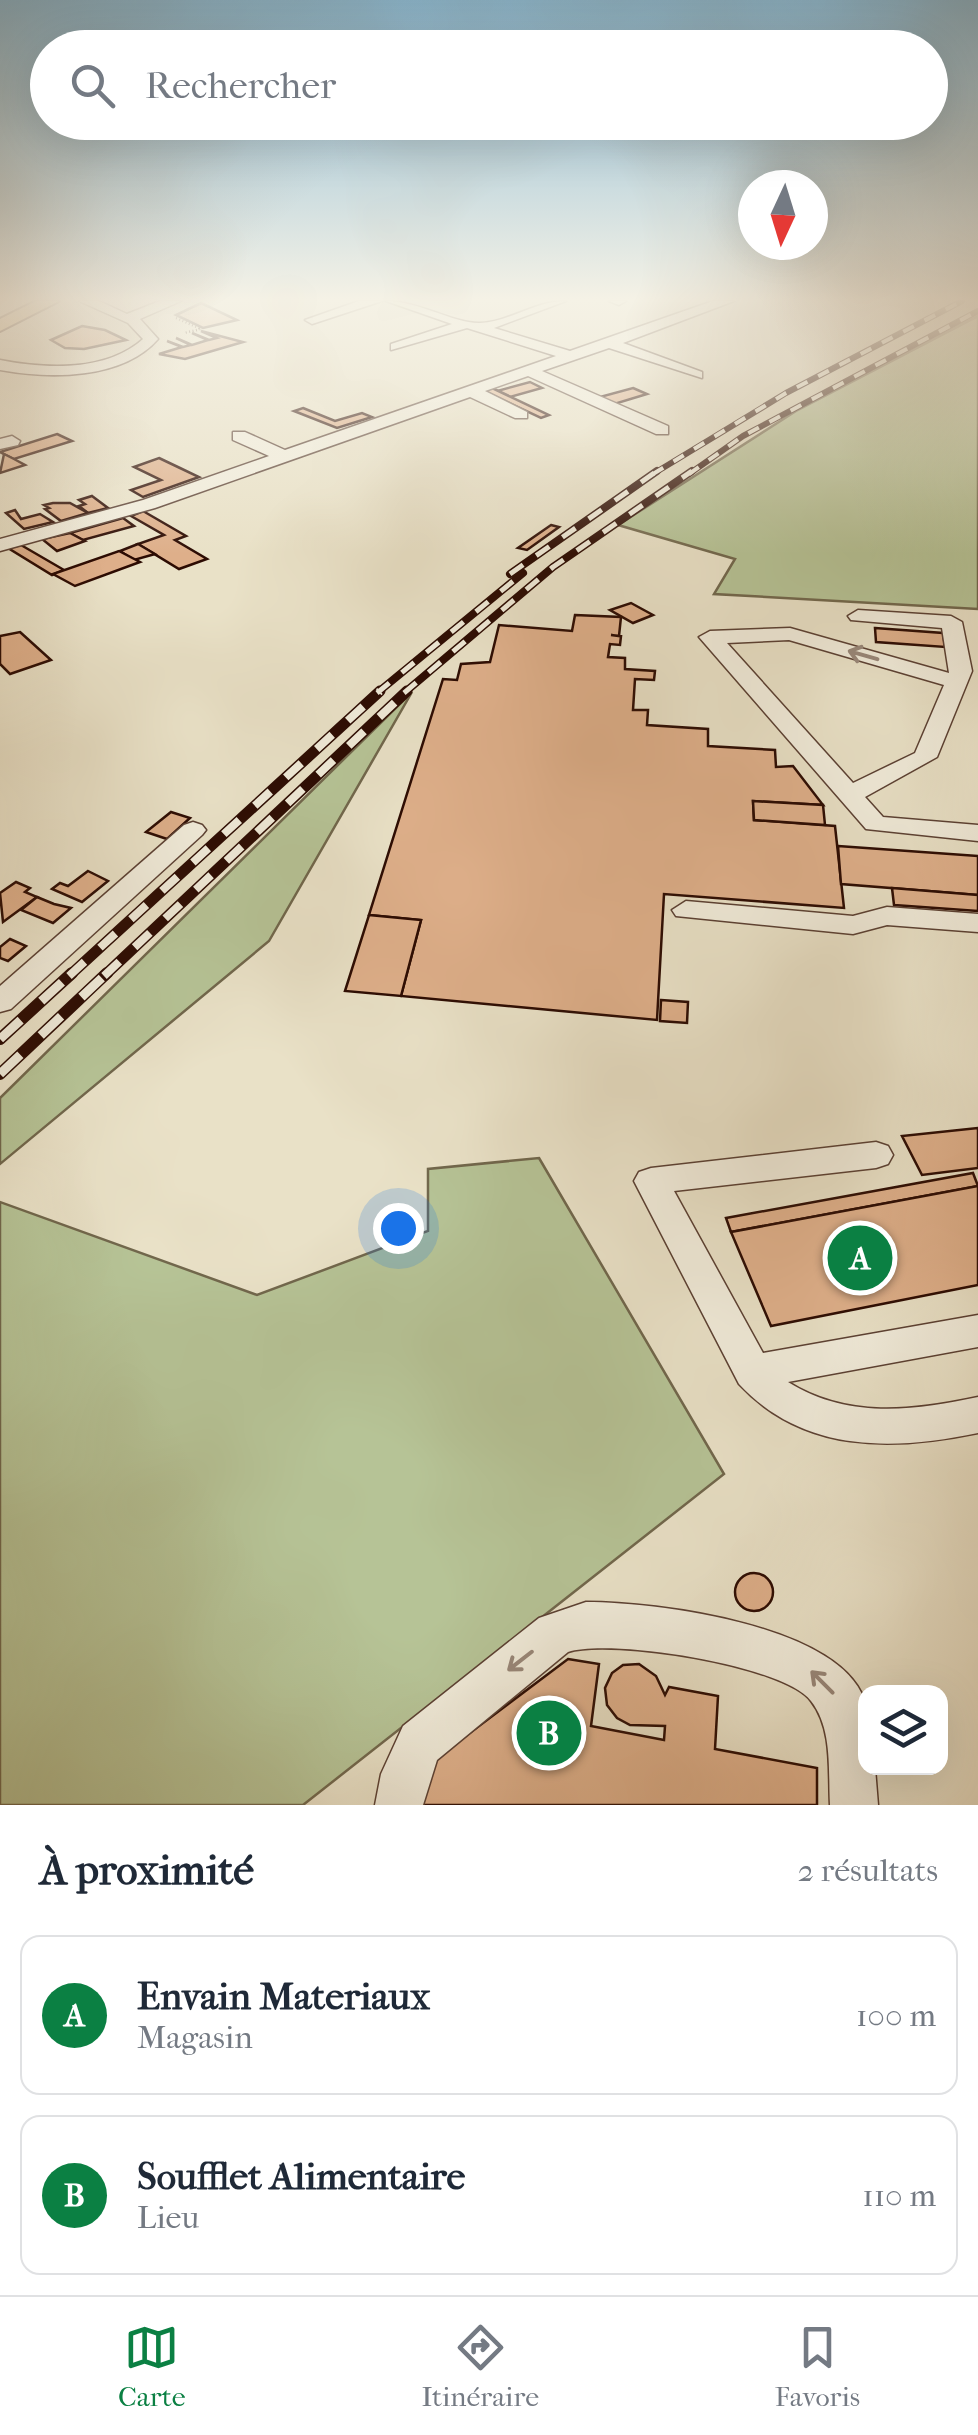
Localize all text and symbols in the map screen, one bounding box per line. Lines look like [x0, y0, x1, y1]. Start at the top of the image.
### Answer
search box [30, 30, 948, 140]
icon: search [65, 58, 120, 113]
text: Rechercher [145, 63, 336, 108]
north arrow [738, 170, 828, 260]
one-way arrow [848, 645, 880, 663]
your location [373, 1203, 424, 1254]
pin: A [828, 1220, 892, 1296]
one-way arrow [508, 1650, 534, 1672]
one-way arrow [810, 1670, 835, 1695]
map controls [858, 1685, 948, 1775]
button: layers [858, 1685, 948, 1775]
pin: B [516, 1696, 582, 1770]
text: À proximité [40, 1846, 254, 1895]
text: 2 résultats [797, 1852, 938, 1889]
text: Envain Materiaux [137, 1974, 430, 2019]
text: A [64, 1997, 85, 2034]
text: 100 m [856, 1997, 936, 2034]
text: Magasin [137, 2019, 253, 2056]
text: Soufflet Alimentaire [137, 2154, 465, 2199]
text: B [64, 2177, 85, 2214]
text: 110 m [862, 2177, 936, 2214]
text: Lieu [137, 2199, 199, 2236]
tab: Carte [118, 2320, 186, 2413]
tab: Itinéraire [421, 2320, 539, 2413]
tab: Favoris [775, 2320, 860, 2413]

